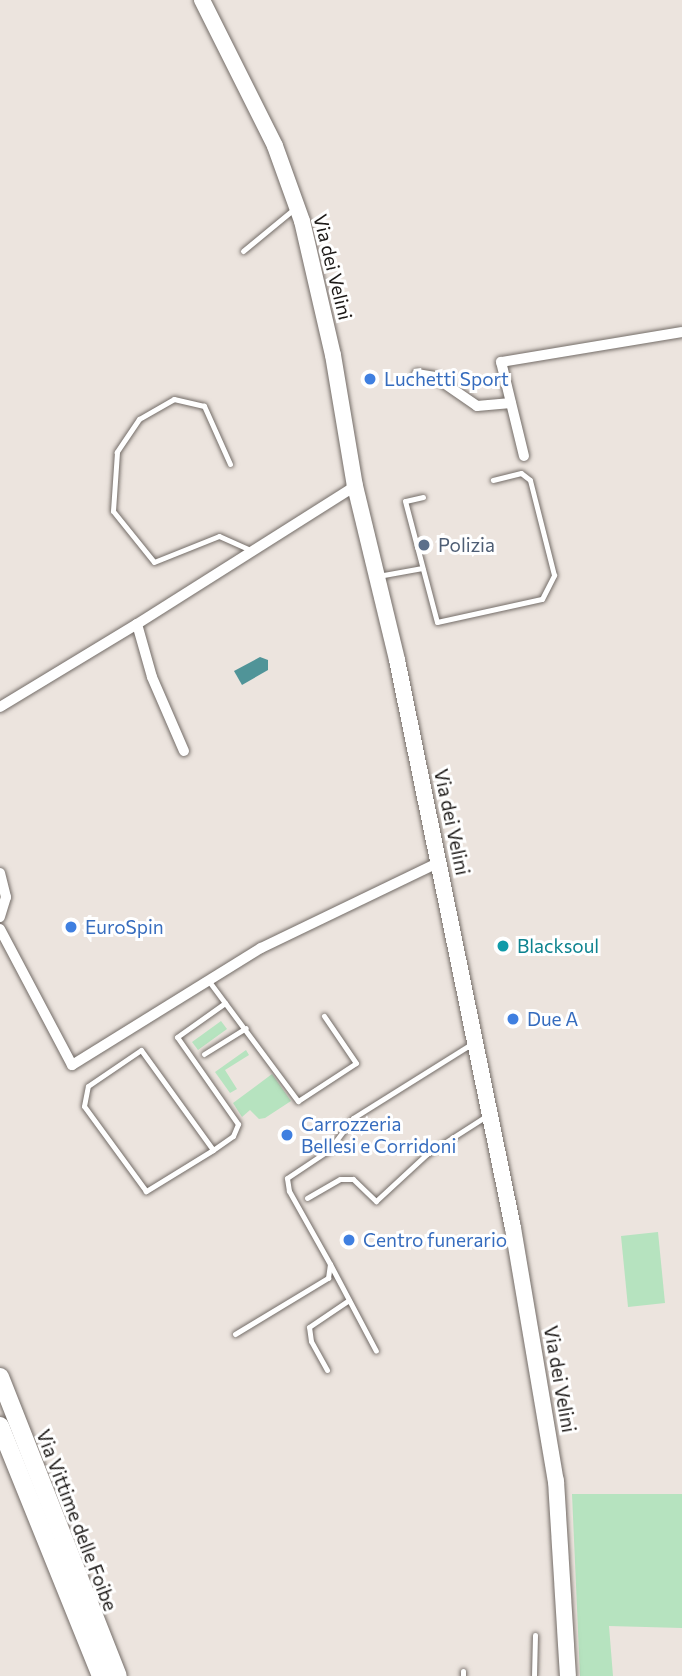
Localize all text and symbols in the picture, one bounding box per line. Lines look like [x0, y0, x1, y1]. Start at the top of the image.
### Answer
street label: Via dei Velini [309, 212, 357, 322]
place label: Luchetti Sport [384, 368, 509, 390]
marker: Luchetti Sport [362, 371, 378, 387]
place label: Polizia [438, 534, 495, 556]
marker: Polizia [416, 537, 432, 553]
street label: Via dei Velini [430, 767, 474, 877]
place label: EuroSpin [85, 916, 164, 938]
marker: EuroSpin [63, 919, 79, 935]
place label: Blacksoul [517, 935, 599, 957]
marker: Blacksoul [495, 938, 511, 954]
place label: Due A [527, 1008, 578, 1030]
marker: Due A [505, 1011, 521, 1027]
place label: Carrozzeria Bellesi e Corridoni [301, 1113, 456, 1157]
marker: Carrozzeria Bellesi e Corridoni [279, 1127, 295, 1143]
place label: Centro funerario [363, 1229, 507, 1251]
marker: Centro funerario [341, 1232, 357, 1248]
street label: Via dei Velini [539, 1324, 581, 1434]
street label: Via Vittime delle Foibe [32, 1426, 122, 1614]

